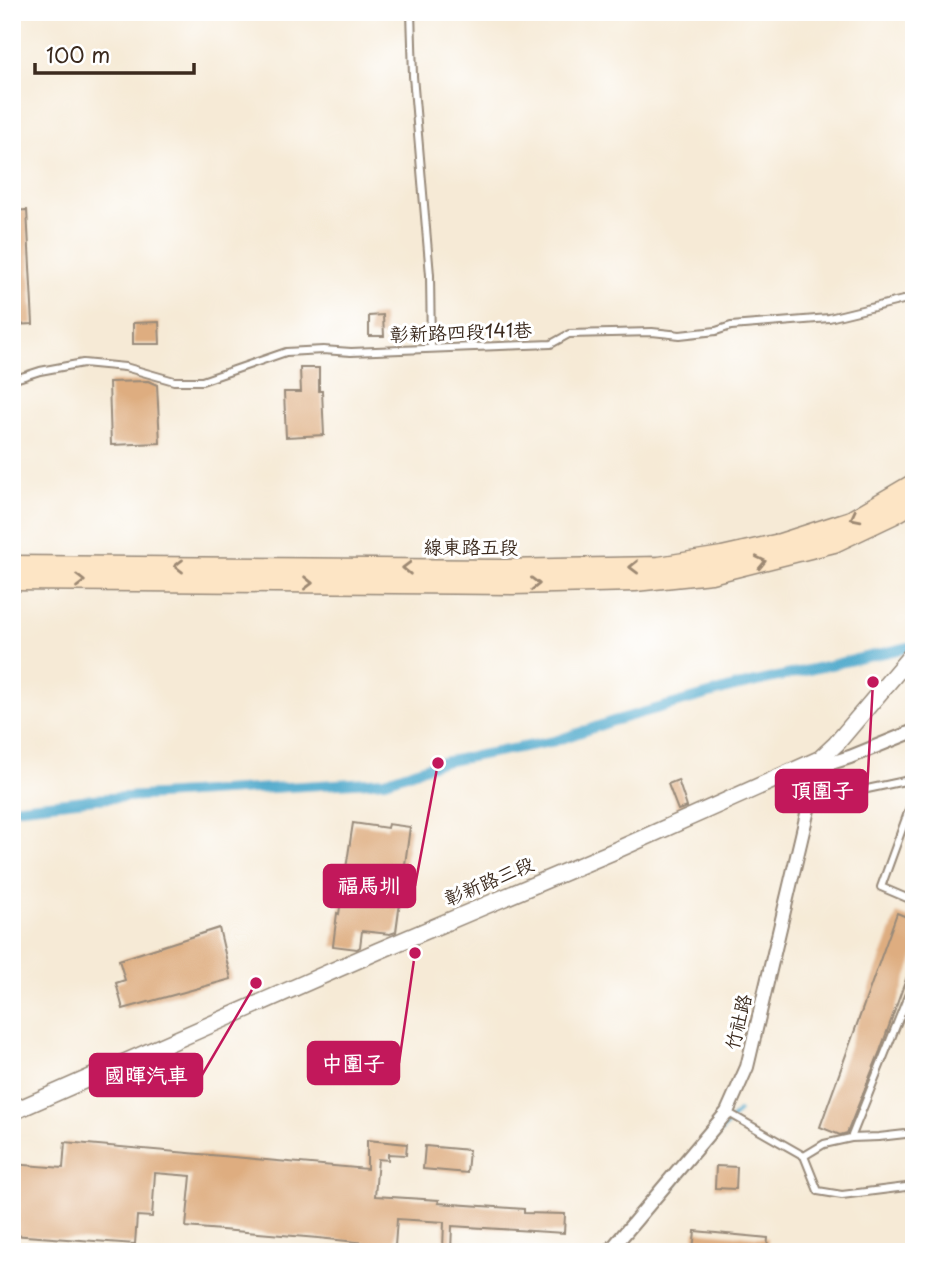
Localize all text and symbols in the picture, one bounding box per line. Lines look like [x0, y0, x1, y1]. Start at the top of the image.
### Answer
scale bar [35, 32, 194, 76]
text: 100 m [46, 38, 110, 70]
street label: 彰新路四段141巷 [389, 315, 533, 347]
one-way arrow [850, 508, 862, 522]
street label: 線東路五段 [423, 532, 519, 560]
one-way arrow [755, 556, 767, 570]
one-way arrow [173, 558, 184, 574]
one-way arrow [628, 559, 639, 574]
one-way arrow [401, 560, 411, 576]
one-way arrow [76, 573, 86, 589]
one-way arrow [303, 575, 314, 591]
one-way arrow [531, 576, 541, 592]
callout: 頂圍子 [776, 770, 867, 812]
text: 頂圍子 [791, 773, 854, 805]
street label: 彰新路三段 [439, 849, 538, 912]
callout: 福馬圳 [324, 865, 415, 907]
text: 福馬圳 [338, 868, 401, 900]
street label: 竹社路 [717, 991, 758, 1053]
callout: 中圍子 [308, 1042, 399, 1084]
text: 中圍子 [322, 1046, 385, 1078]
callout: 國暉汽車 [90, 1054, 202, 1096]
text: 國暉汽車 [104, 1058, 188, 1090]

